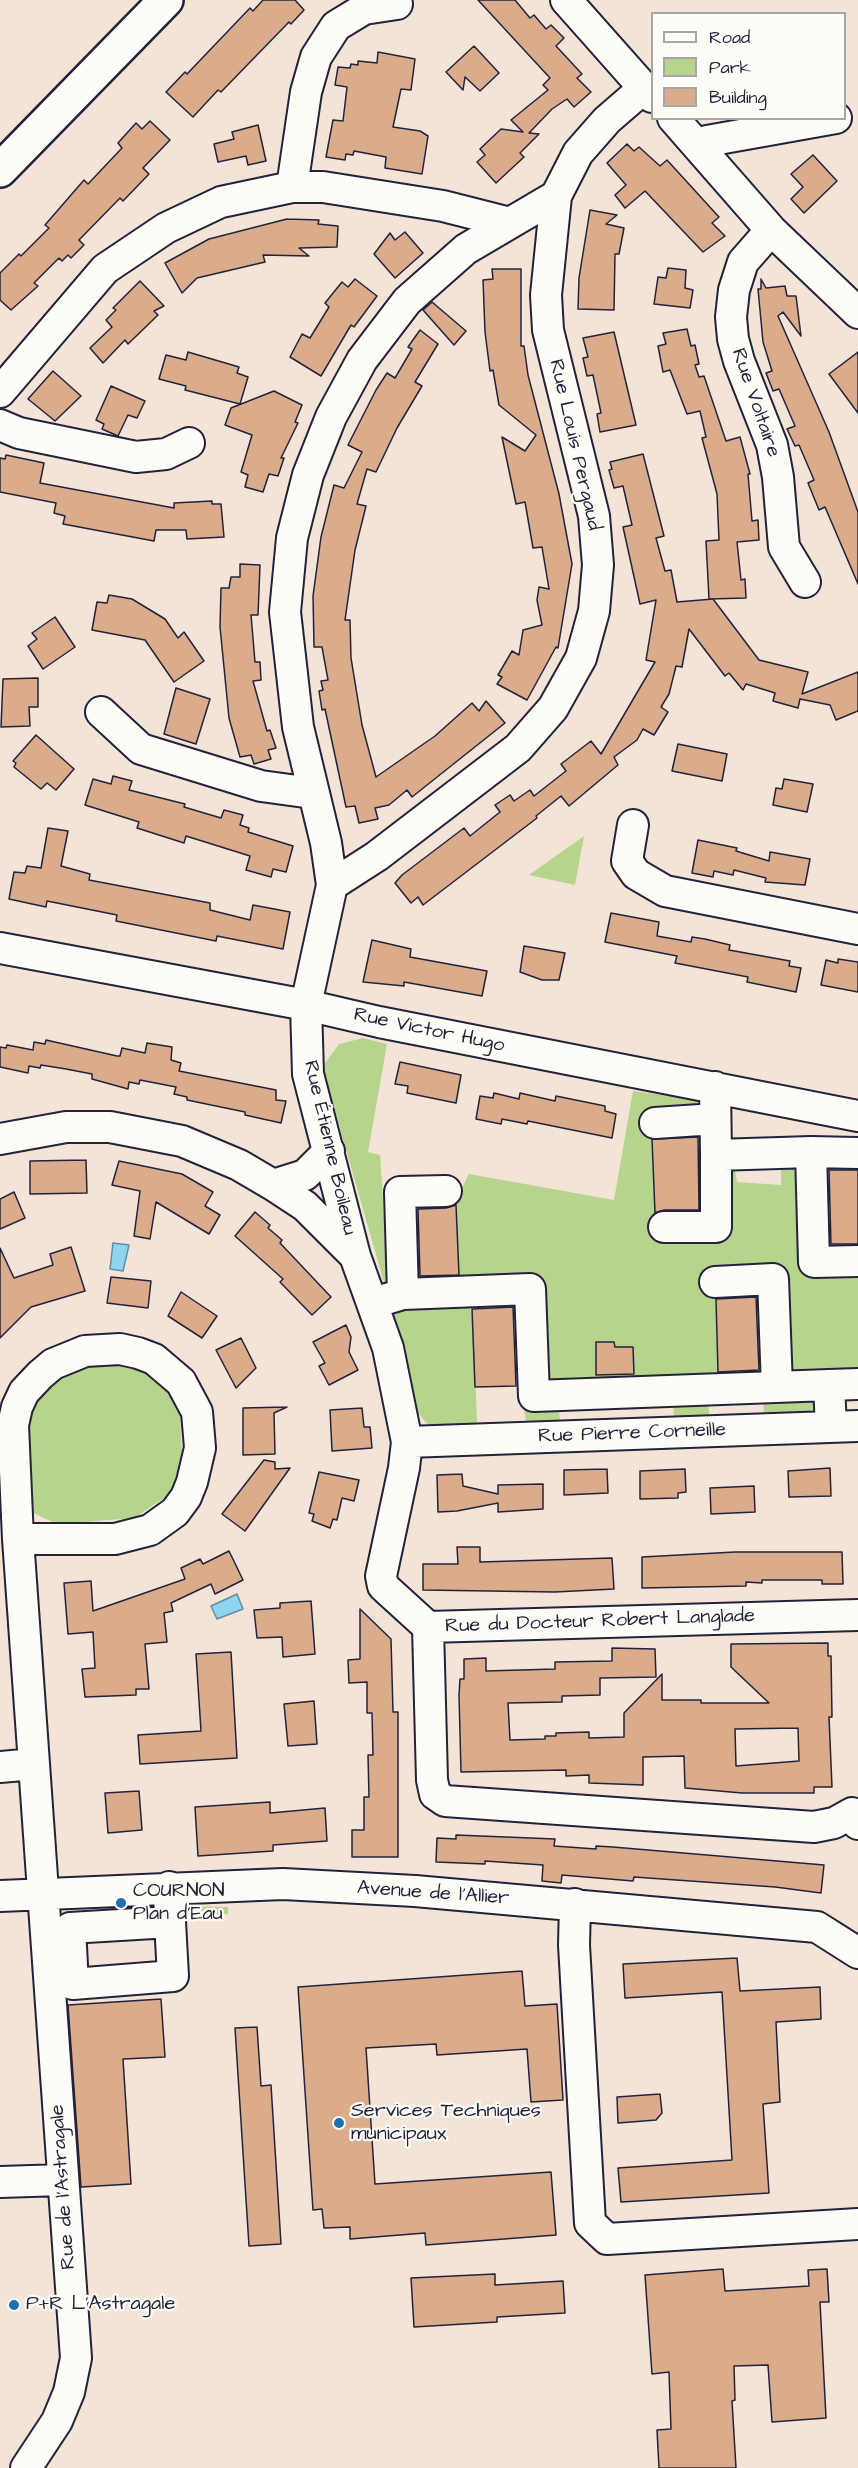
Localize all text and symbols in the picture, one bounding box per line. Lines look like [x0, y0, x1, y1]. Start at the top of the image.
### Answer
legend [651, 12, 846, 120]
text: Road [709, 25, 750, 50]
text: Park [709, 55, 751, 80]
text: Building [709, 85, 767, 110]
street label: Rue Voltaire [725, 346, 785, 460]
street label: Rue Louis Pergaud [543, 357, 605, 533]
street label: Rue Victor Hugo [351, 1003, 507, 1059]
street label: Rue Étienne Boileau [297, 1058, 361, 1238]
street label: Rue Pierre Corneille [538, 1419, 726, 1449]
street label: Rue du Docteur Robert Langlade [445, 1605, 755, 1639]
street label: Avenue de l'Allier [356, 1877, 510, 1911]
place label: COURNON Plan d'Eau [133, 1880, 225, 1927]
marker: COURNON Plan d'Eau [114, 1896, 128, 1910]
place label: Services Techniques municipaux [351, 2100, 541, 2147]
street label: Rue de l'Astragale [46, 2104, 82, 2270]
marker: Services Techniques municipaux [332, 2116, 346, 2130]
place label: P+R L'Astragale [26, 2293, 175, 2317]
marker: P+R L'Astragale [7, 2298, 21, 2312]

